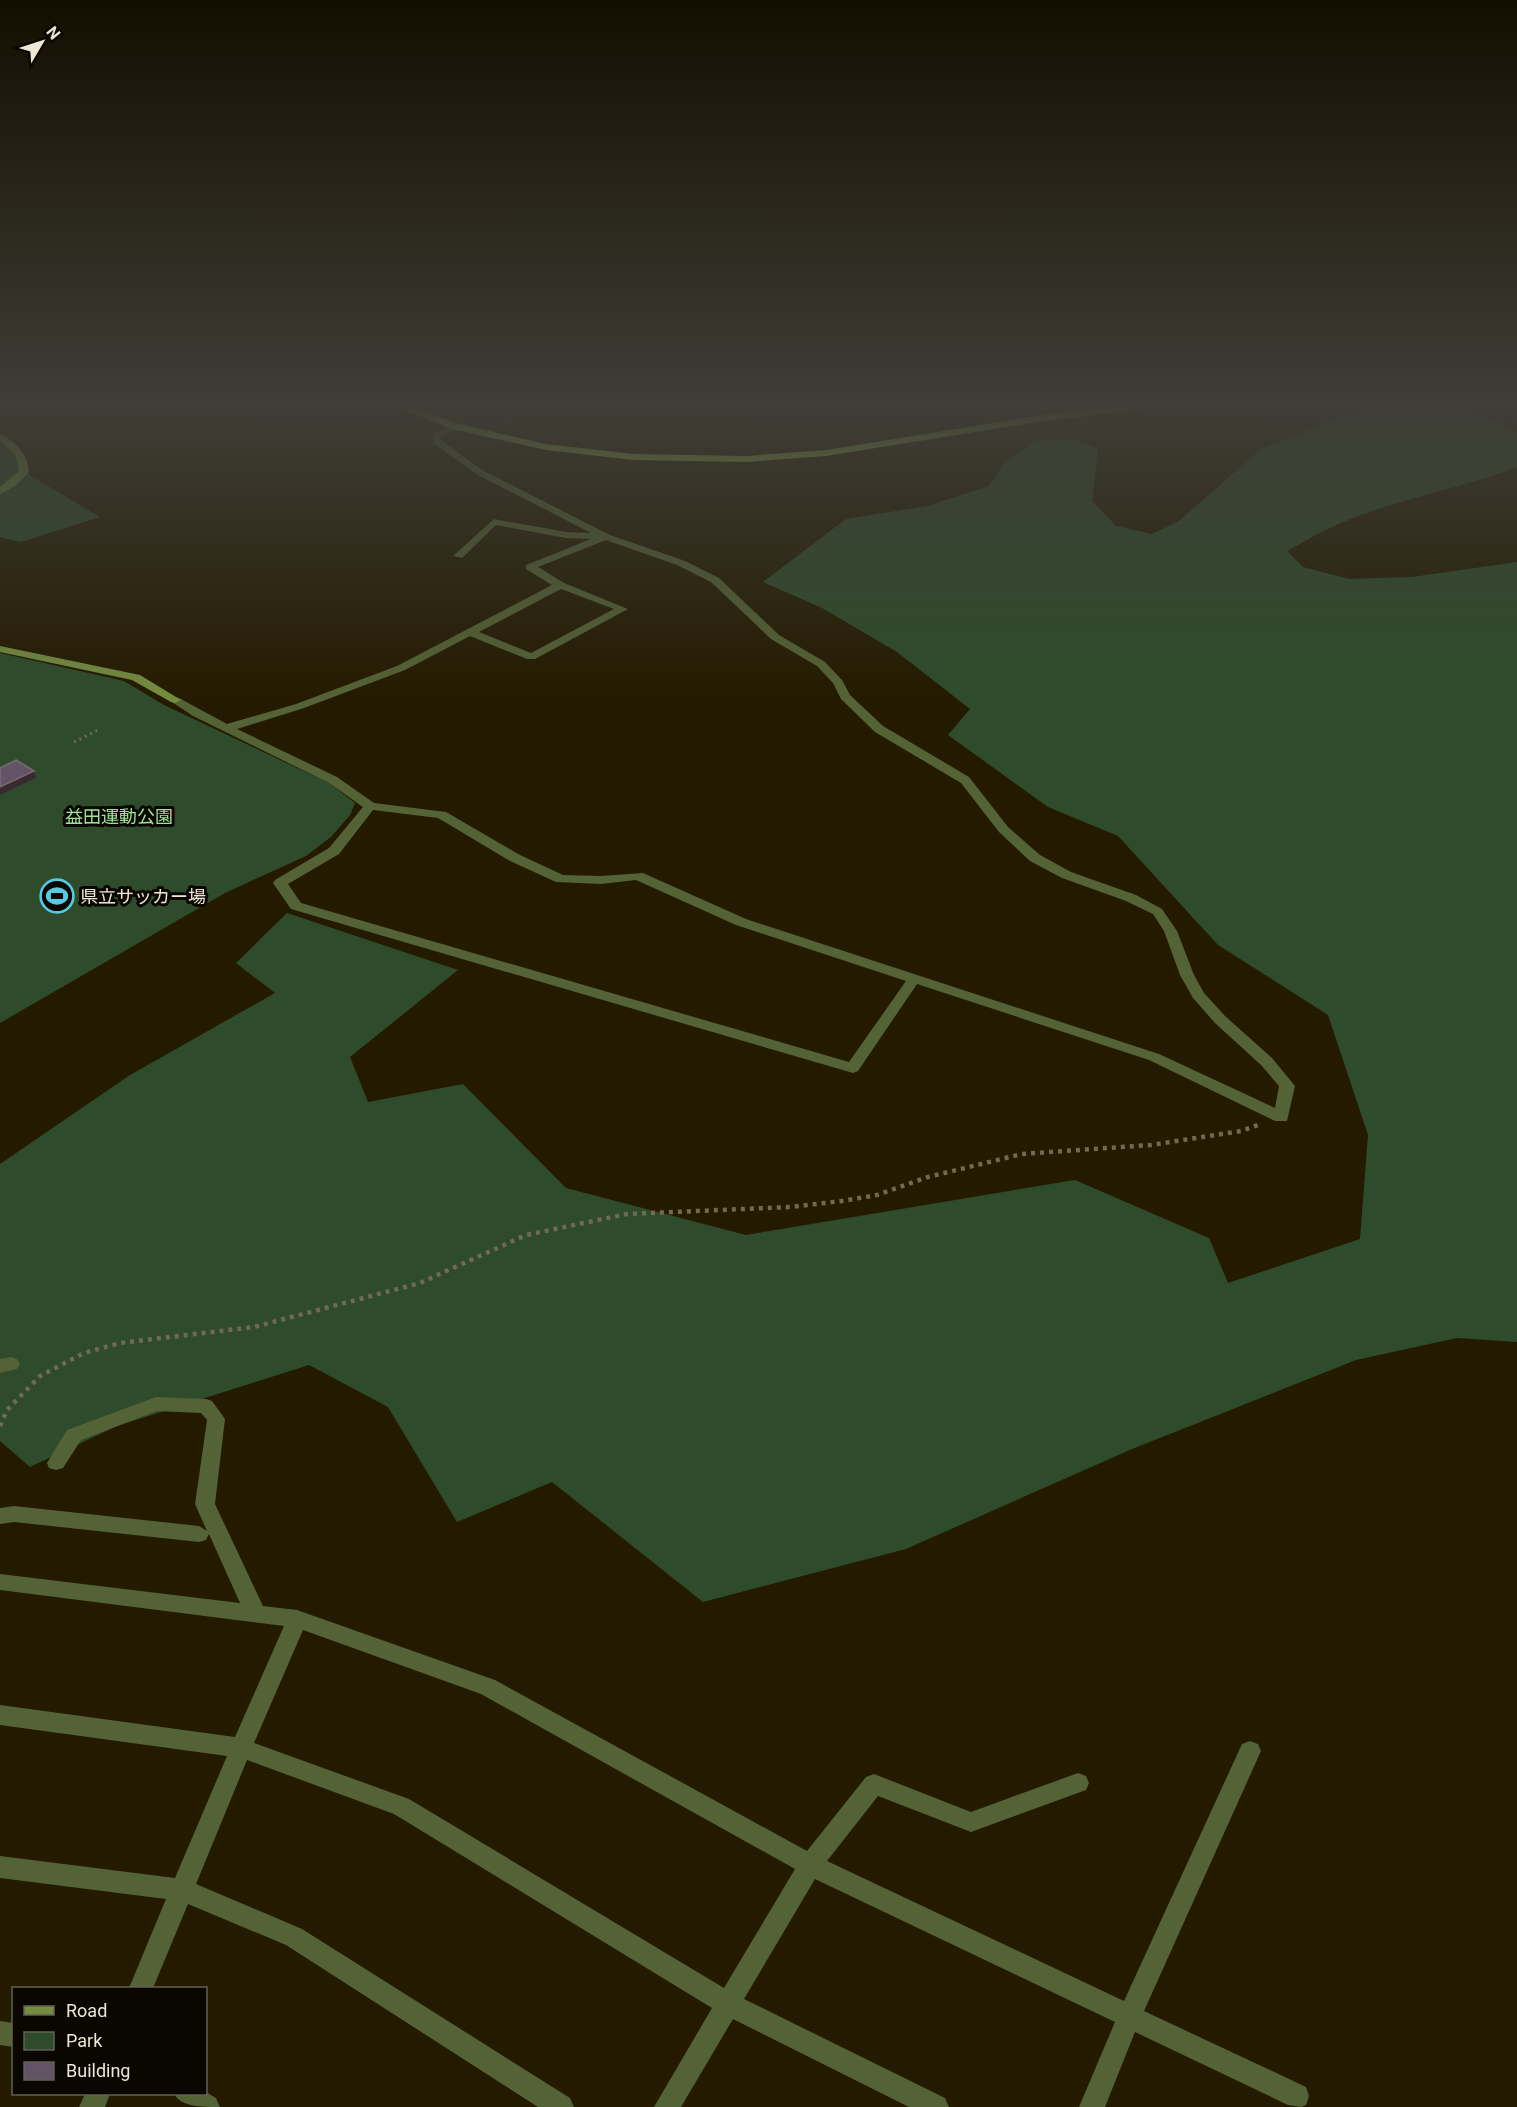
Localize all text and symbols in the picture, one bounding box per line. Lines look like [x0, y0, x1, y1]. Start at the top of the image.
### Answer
north arrow [12, 12, 72, 72]
text: N [42, 23, 64, 43]
park label: 益田運動公園 [65, 806, 173, 827]
sports icon: 県立サッカー場 [39, 878, 75, 914]
place label: 県立サッカー場 [80, 886, 206, 907]
legend [12, 1987, 207, 2095]
text: Road [66, 2000, 107, 2021]
text: Park [66, 2030, 103, 2051]
text: Building [66, 2060, 130, 2081]

